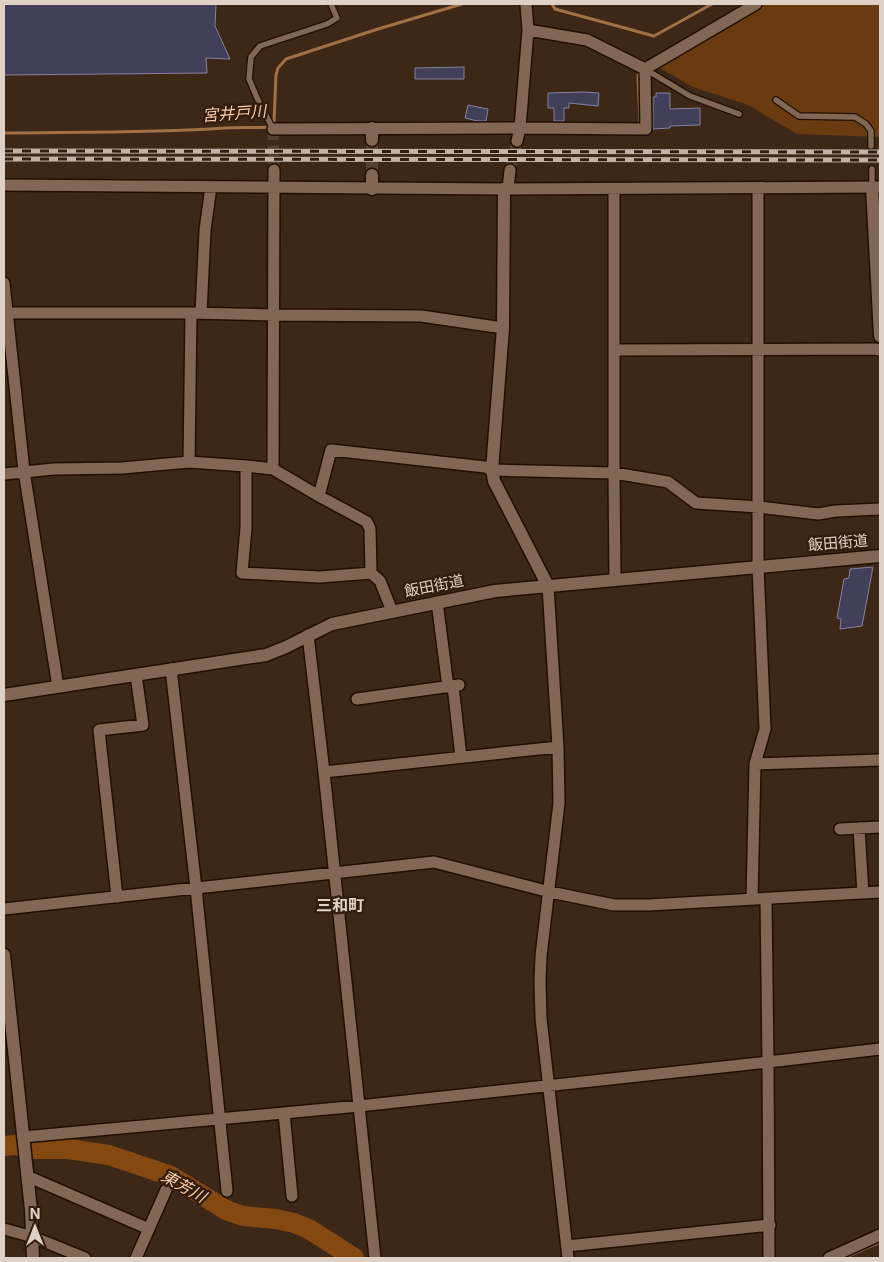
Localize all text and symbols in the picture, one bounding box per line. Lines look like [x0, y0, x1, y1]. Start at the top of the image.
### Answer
water label: 宮井戸川 [201, 101, 269, 125]
street label: 飯田街道 [807, 530, 869, 555]
street label: 飯田街道 [403, 570, 465, 601]
district label: 三和町 [316, 895, 364, 915]
water label: 東芳川 [158, 1166, 212, 1207]
north arrow [10, 1202, 60, 1252]
text: N [30, 1205, 40, 1222]

